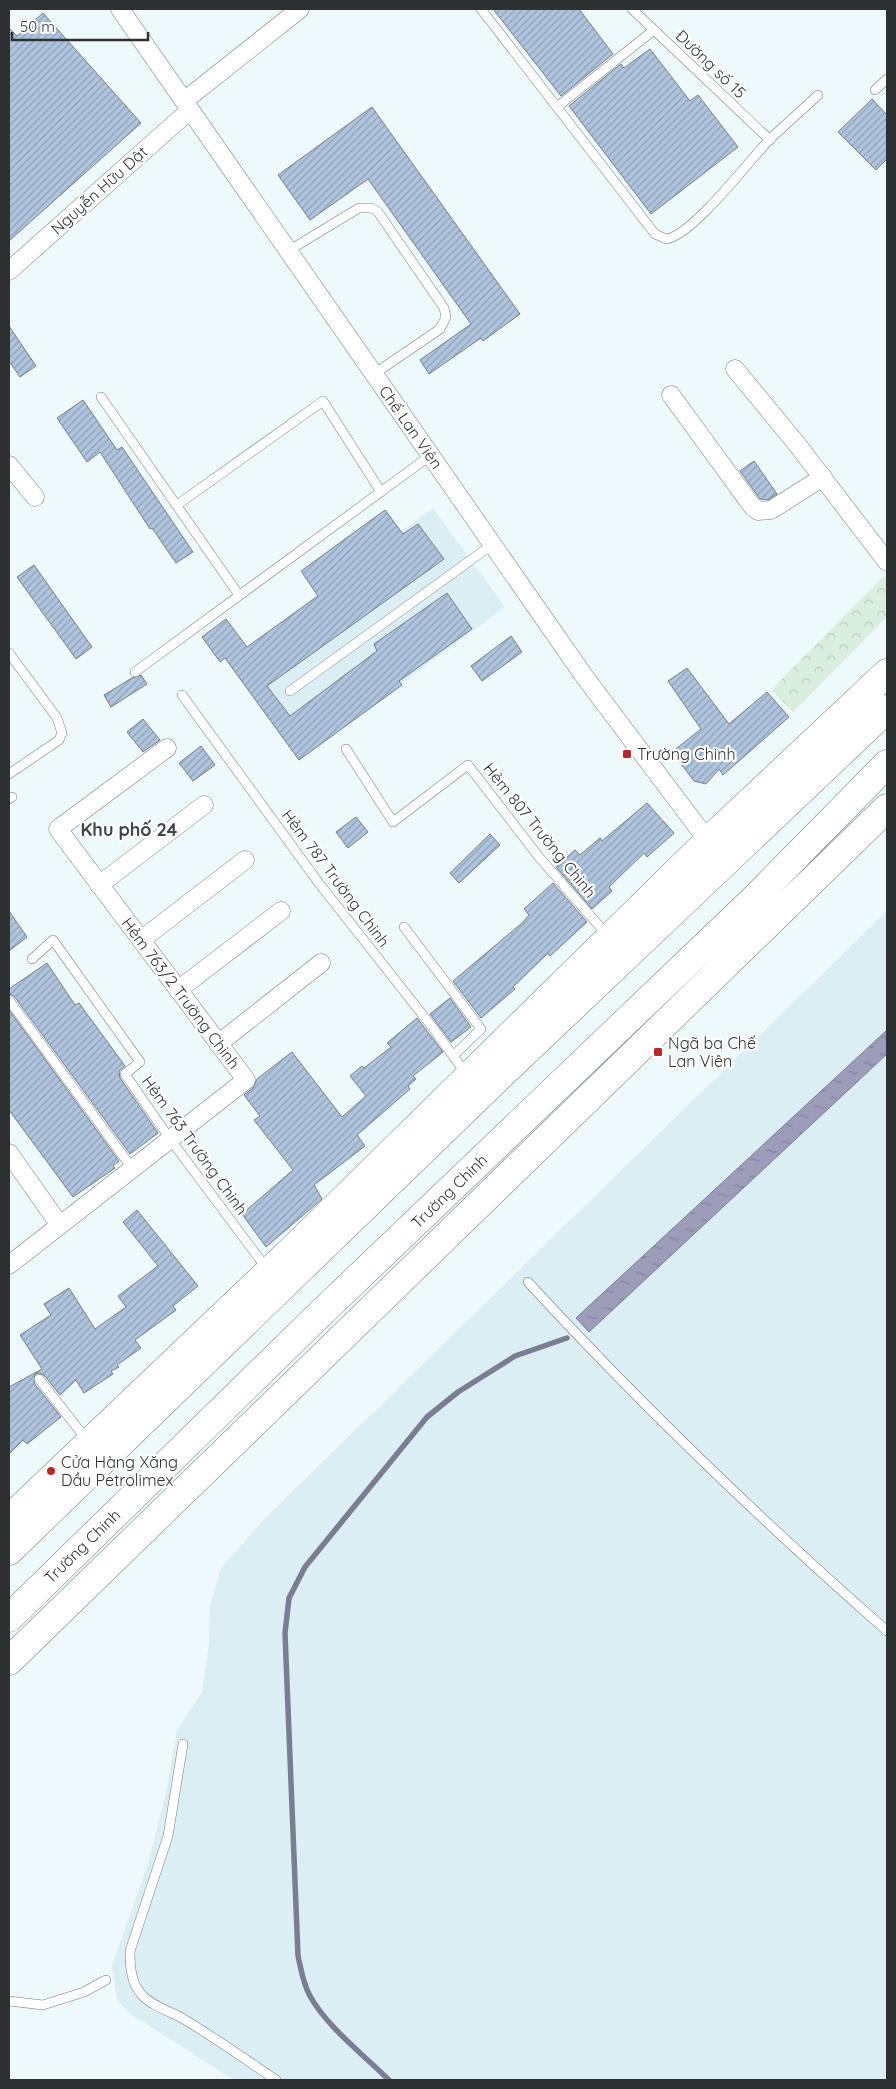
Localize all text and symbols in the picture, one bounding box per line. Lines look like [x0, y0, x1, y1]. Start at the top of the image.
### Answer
scale bar [12, 10, 149, 42]
text: 50 m [20, 17, 55, 36]
street label: Đường số 15 [672, 26, 750, 102]
street label: Nguyễn Hữu Dật [47, 141, 151, 239]
street label: Chế Lan Viên [375, 381, 447, 473]
place label: Trường Chinh [637, 744, 736, 764]
marker: Trường Chinh [621, 748, 633, 760]
street label: Hẻm 807 Trường Chinh [479, 758, 601, 902]
street label: Hẻm 787 Trường Chinh [278, 805, 394, 951]
district label: Khu phố 24 [81, 818, 178, 841]
street label: Hẻm 763/2 Trường Chinh [118, 913, 244, 1073]
place label: Ngã ba Chế Lan Viên [668, 1033, 756, 1071]
marker: Ngã ba Chế Lan Viên [652, 1046, 664, 1058]
street label: Hẻm 763 Trường Chinh [138, 1072, 252, 1218]
street label: Trường Chinh [407, 1150, 491, 1232]
place label: Cửa Hàng Xăng Dầu Petrolimex [61, 1452, 178, 1490]
marker: Cửa Hàng Xăng Dầu Petrolimex [45, 1465, 57, 1477]
street label: Trường Chinh [40, 1505, 124, 1587]

